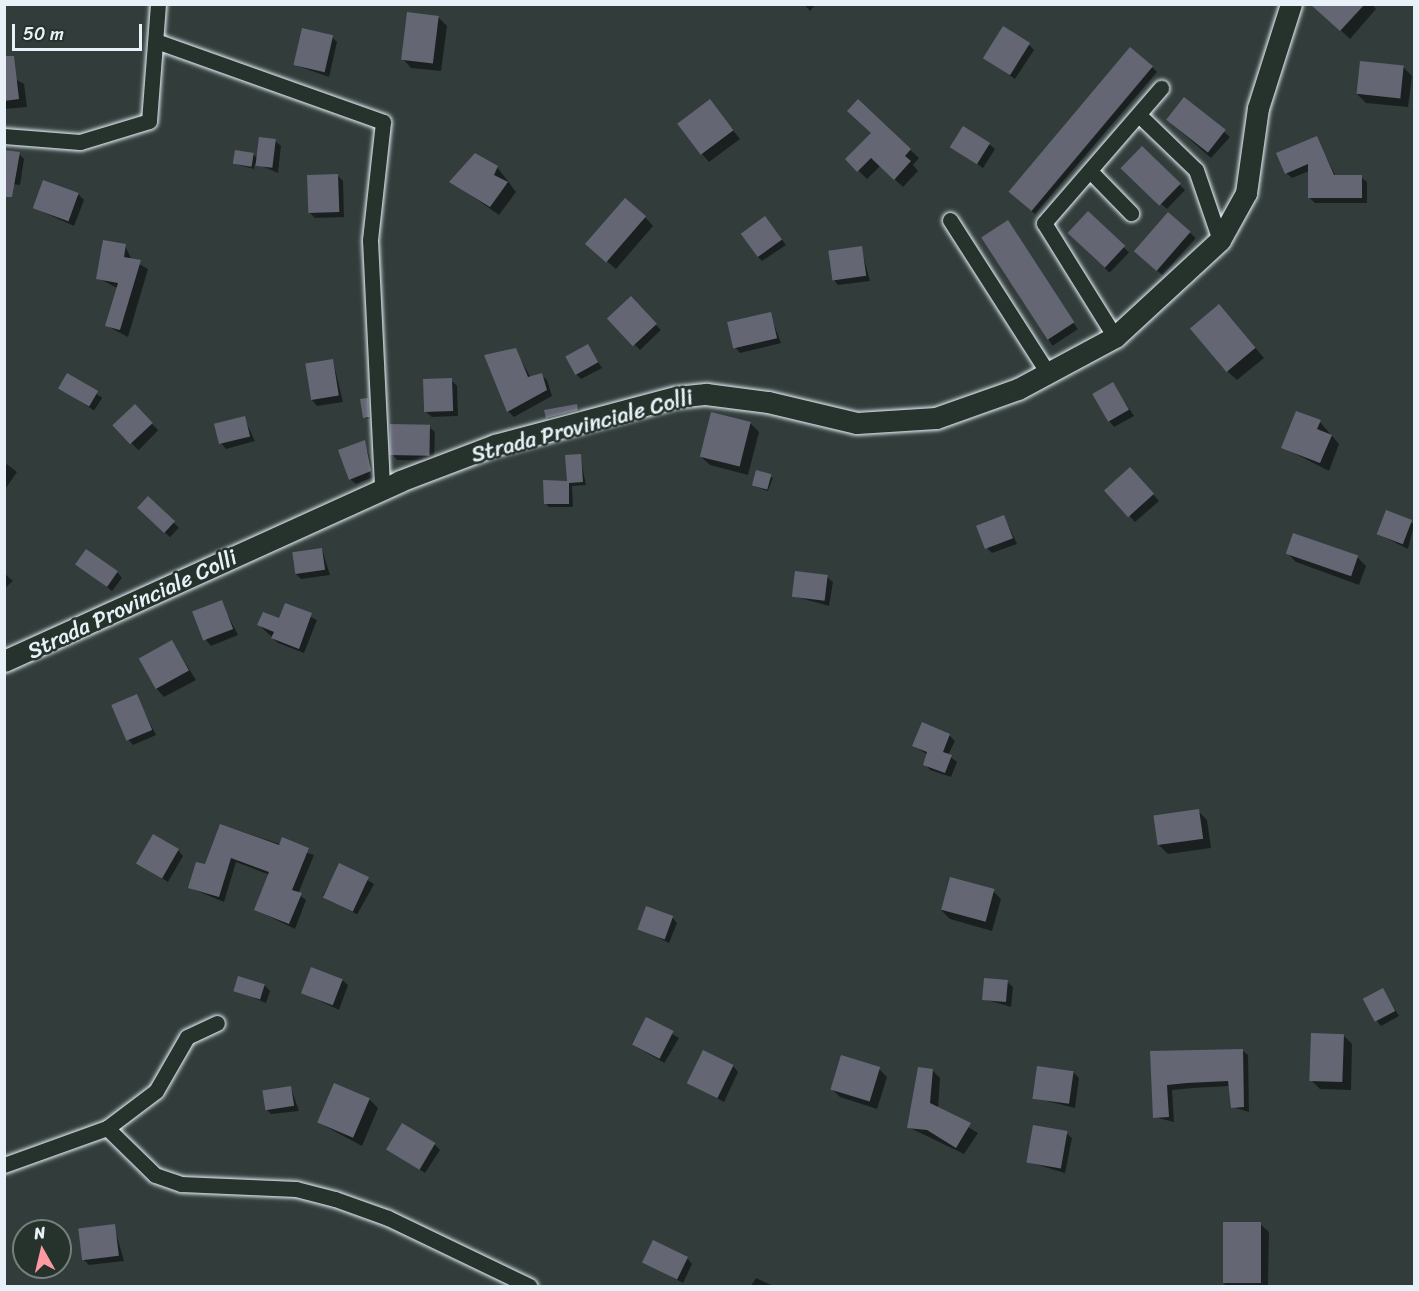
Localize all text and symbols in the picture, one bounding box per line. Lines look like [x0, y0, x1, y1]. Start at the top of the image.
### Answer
scale bar [15, 12, 146, 50]
text: 50 m [23, 18, 64, 50]
street label: Strada Provinciale Colli [468, 384, 696, 468]
street label: Strada Provinciale Colli [23, 544, 241, 664]
text: N [32, 1218, 47, 1248]
north arrow [12, 1219, 72, 1279]

